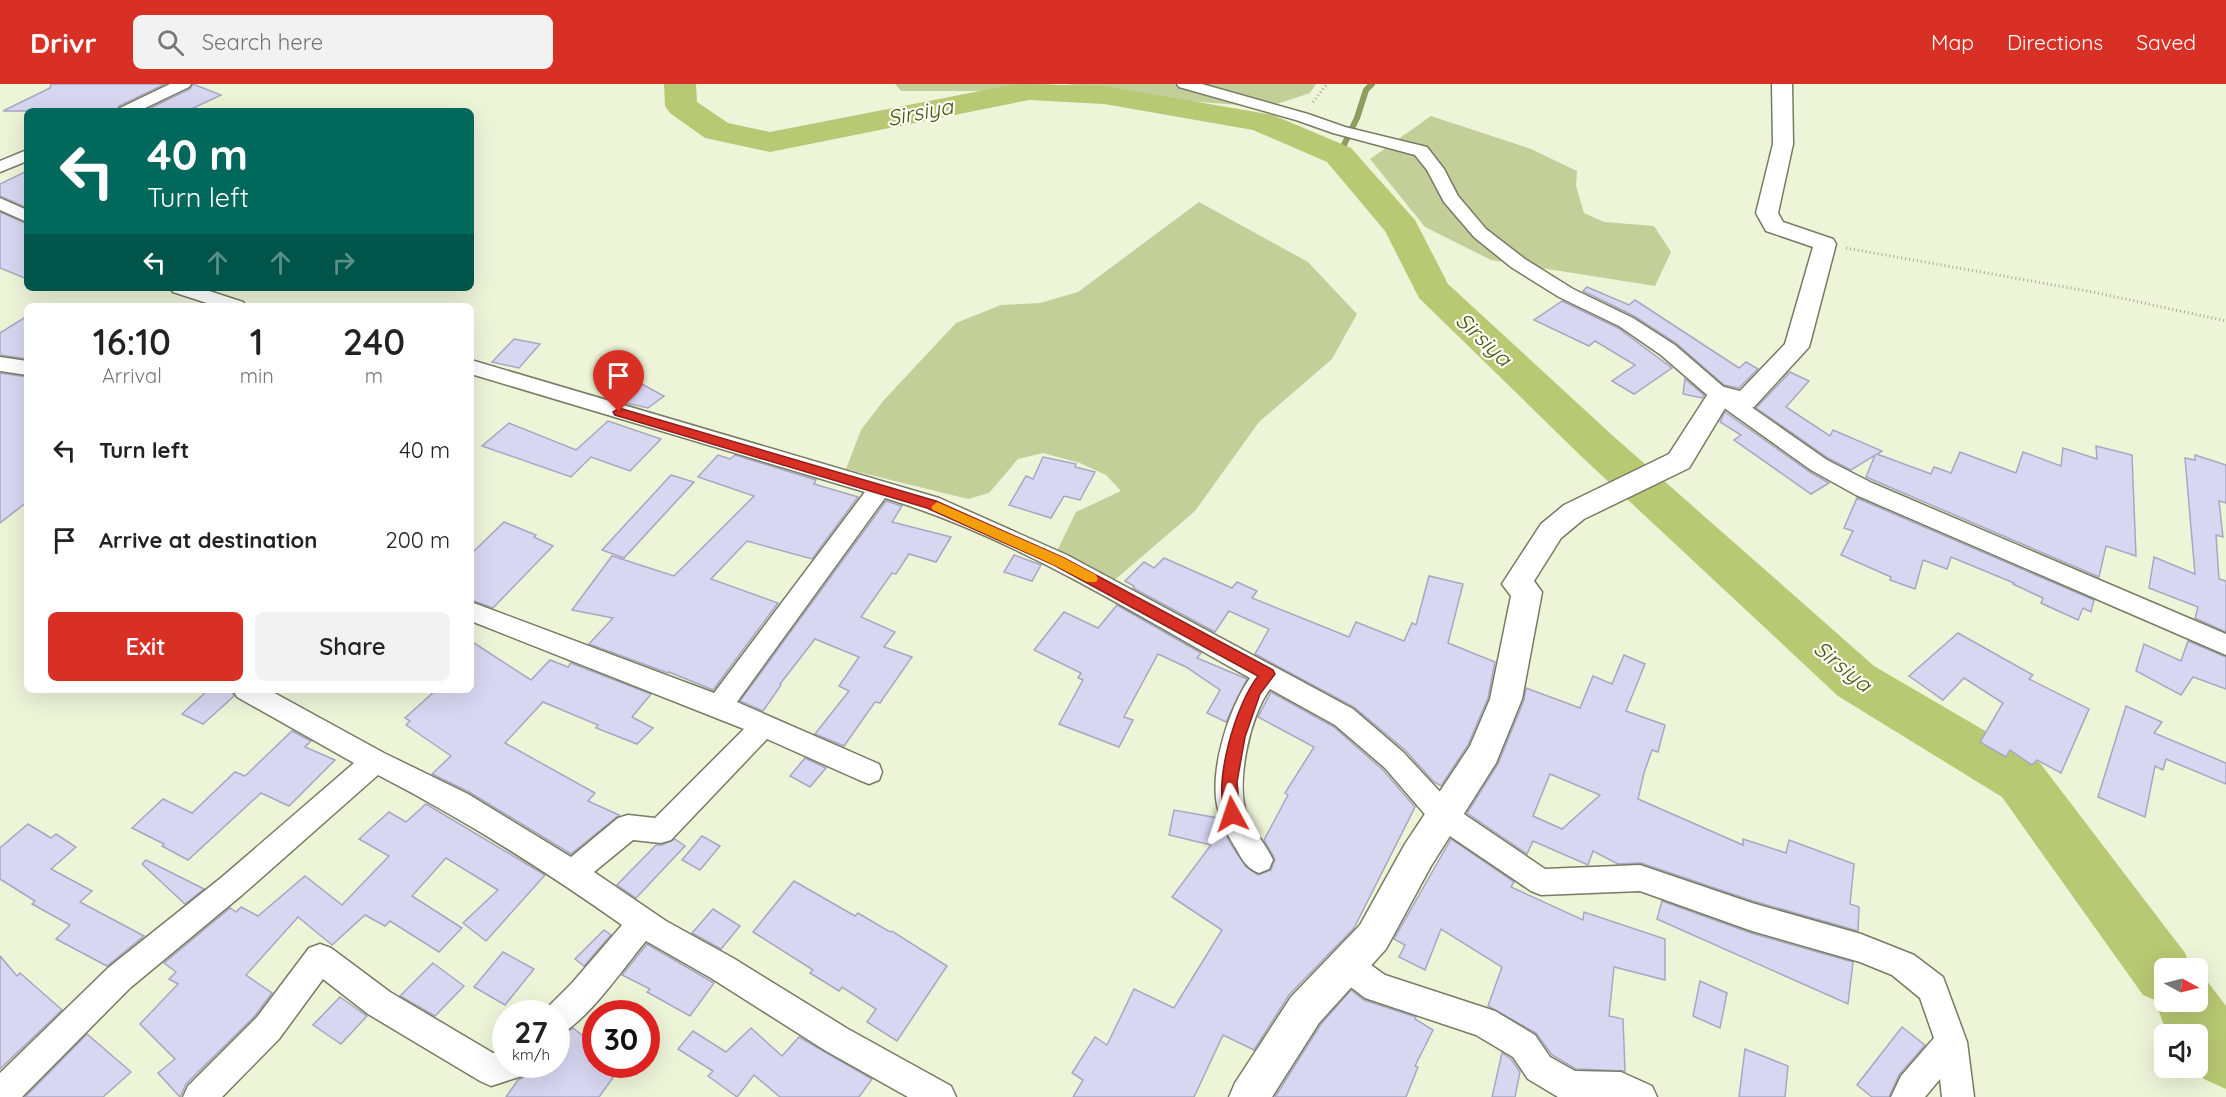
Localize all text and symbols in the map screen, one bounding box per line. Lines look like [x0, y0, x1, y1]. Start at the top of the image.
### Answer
search box [133, 15, 553, 69]
text: Drivr [30, 25, 97, 60]
icon: search [154, 26, 187, 59]
text: Search here [202, 28, 323, 56]
text: Map [1931, 29, 1974, 55]
text: Directions [2007, 29, 2103, 55]
text: Saved [2136, 29, 2196, 55]
water label: Sirsiya [885, 92, 957, 132]
text: 40 m [147, 128, 248, 181]
icon: left [48, 132, 126, 210]
text: Turn left [147, 180, 249, 214]
icon: left [138, 246, 171, 279]
icon: ahead [201, 246, 234, 279]
icon: ahead [264, 246, 297, 279]
icon: right [327, 246, 360, 279]
water label: Sirsiya [1450, 306, 1519, 373]
text: 16:10 [93, 319, 171, 364]
text: 1 [250, 319, 264, 364]
text: 240 [343, 319, 405, 364]
pin [593, 350, 644, 412]
icon: arrive [602, 359, 635, 392]
text: Arrival [102, 363, 162, 388]
text: min [240, 363, 274, 388]
text: m [365, 363, 383, 388]
icon: left [48, 434, 81, 467]
text: Turn left [99, 436, 189, 464]
text: 40 m [399, 436, 450, 464]
icon: arrive [48, 524, 81, 557]
text: Arrive at destination [99, 526, 317, 554]
text: 200 m [386, 526, 450, 554]
button: Exit [48, 612, 243, 681]
button: Share [255, 612, 450, 681]
water label: Sirsiya [1808, 634, 1879, 699]
position arrow [1200, 782, 1264, 846]
north arrow [2154, 958, 2208, 1012]
map controls [2154, 958, 2208, 1078]
speed limit sign: 30 [582, 1000, 660, 1078]
text: 27 [514, 1013, 548, 1051]
button: sound [2154, 1024, 2208, 1078]
text: km/h [512, 1045, 550, 1064]

